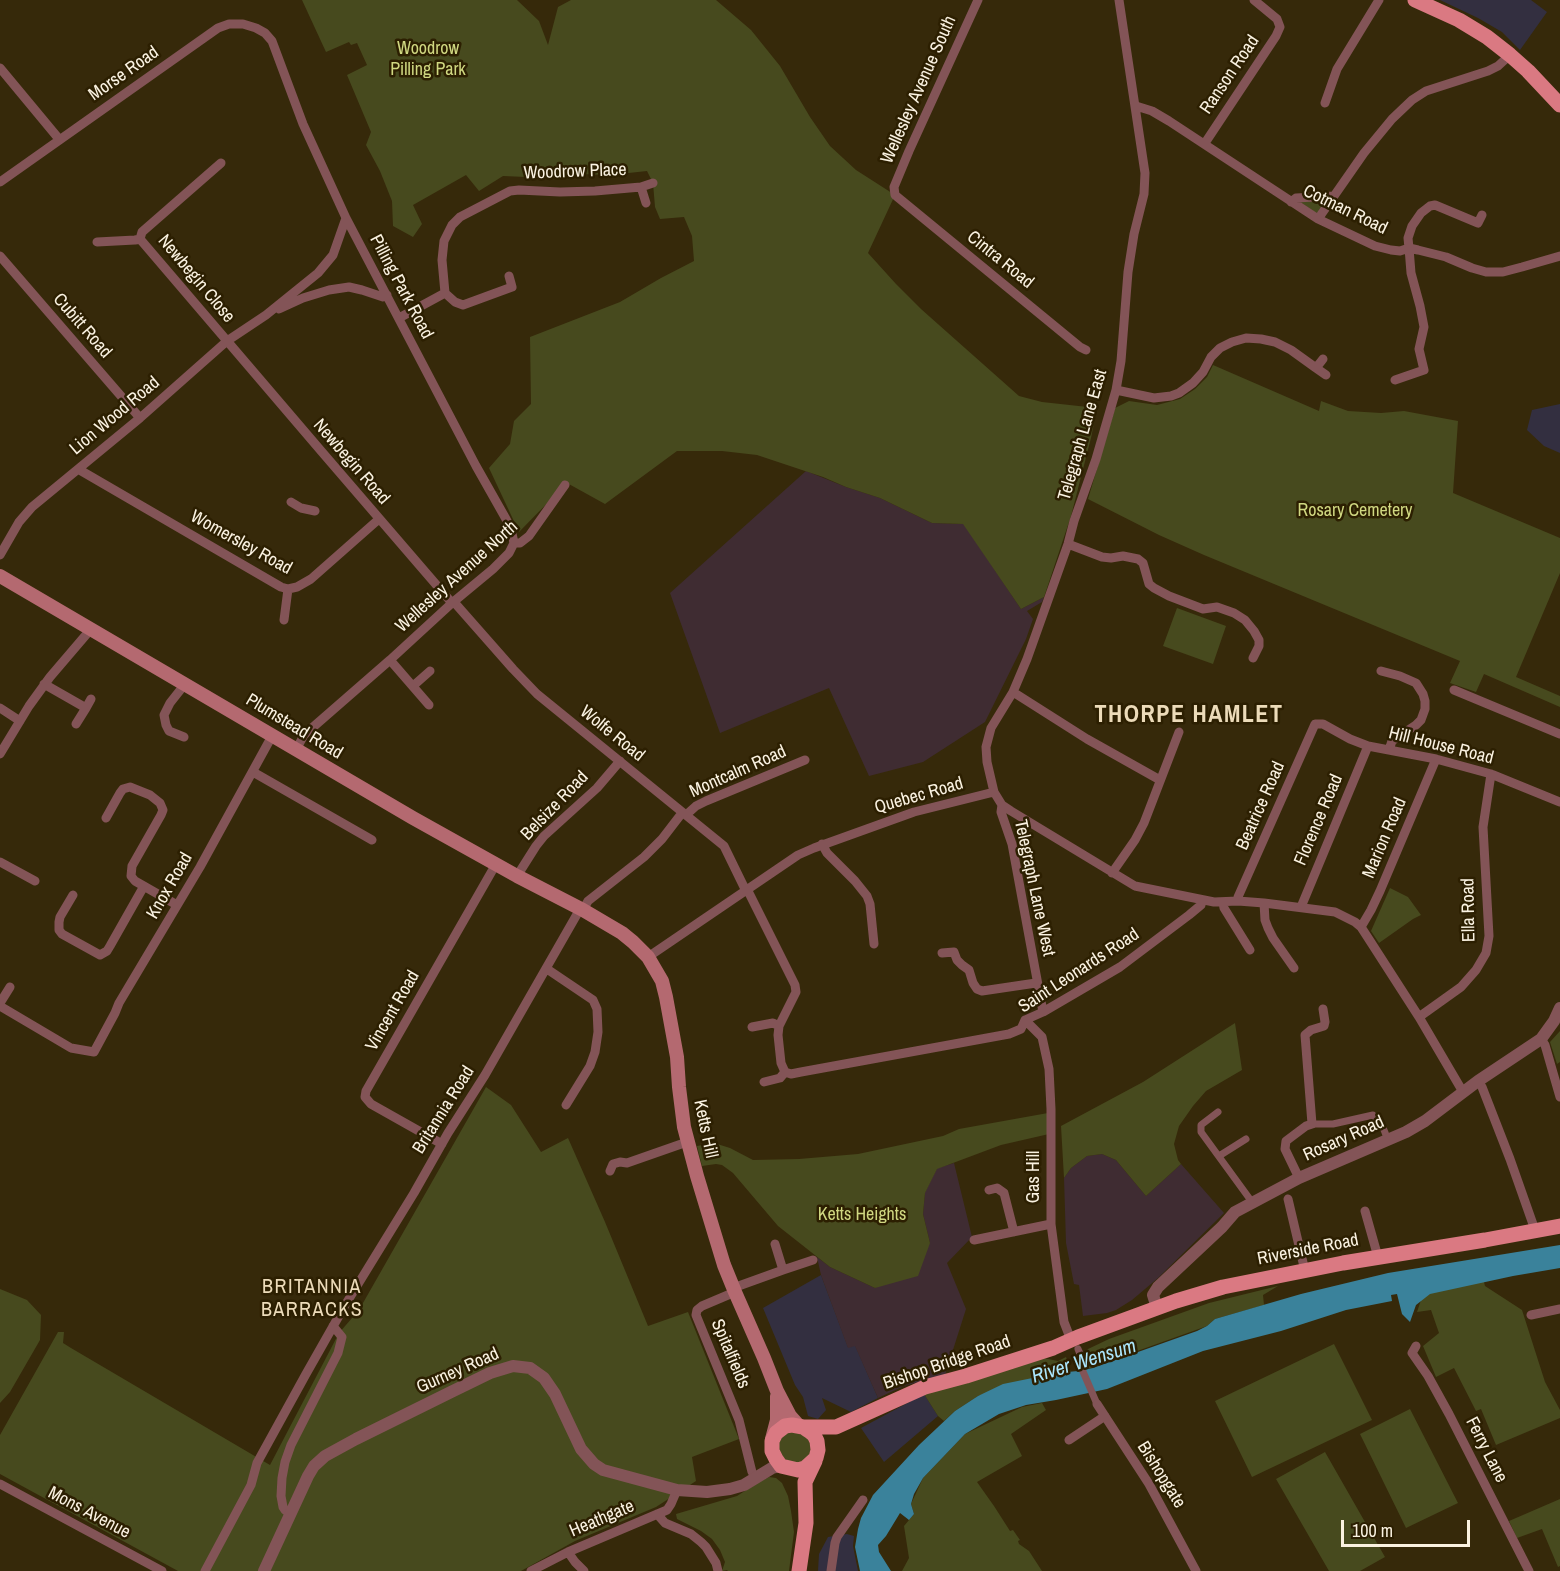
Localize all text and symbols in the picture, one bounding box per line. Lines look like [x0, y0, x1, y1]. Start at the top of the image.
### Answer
street label: Wellesley Avenue South [877, 13, 961, 167]
street label: Ranson Road [1196, 32, 1264, 118]
park label: Woodrow Pilling Park [390, 38, 466, 80]
street label: Morse Road [85, 42, 163, 106]
street label: Woodrow Place [523, 159, 627, 185]
street label: Cotman Road [1299, 180, 1391, 240]
street label: Cintra Road [962, 227, 1038, 293]
street label: Newbegin Close [153, 231, 239, 327]
street label: Pilling Park Road [365, 231, 437, 343]
street label: Cubitt Road [48, 289, 116, 363]
street label: Telegraph Lane East [1054, 367, 1112, 503]
street label: Lion Wood Road [66, 372, 164, 460]
street label: Newbegin Road [308, 415, 394, 509]
park label: Rosary Cemetery [1298, 500, 1412, 522]
street label: Womersley Road [186, 506, 296, 580]
street label: Wellesley Avenue North [391, 516, 523, 638]
street label: Plumstead Road [242, 690, 346, 764]
street label: Wolfe Road [575, 701, 649, 767]
district label: THORPE HAMLET [1095, 702, 1283, 730]
street label: Hill House Road [1386, 723, 1496, 769]
street label: Montcalm Road [686, 741, 790, 803]
street label: Beatrice Road [1232, 759, 1290, 853]
street label: Belsize Road [517, 767, 593, 845]
street label: Florence Road [1290, 771, 1348, 869]
street label: Quebec Road [872, 773, 966, 819]
street label: Marion Road [1358, 795, 1412, 881]
street label: Telegraph Lane West [1009, 818, 1059, 958]
street label: Knox Road [142, 849, 198, 923]
street label: Ella Road [1458, 878, 1480, 942]
street label: Saint Leonards Road [1015, 924, 1143, 1018]
street label: Vincent Road [361, 967, 425, 1055]
street label: Britannia Road [409, 1062, 479, 1158]
street label: Ketts Hill [688, 1098, 722, 1160]
street label: Rosary Road [1300, 1112, 1388, 1166]
street label: Gas Hill [1023, 1151, 1045, 1203]
park label: Ketts Heights [818, 1204, 906, 1226]
street label: Riverside Road [1256, 1230, 1360, 1270]
district label: BRITANNIA BARRACKS [261, 1276, 363, 1323]
street label: Spitalfields [706, 1316, 754, 1392]
street label: Bishop Bridge Road [881, 1331, 1013, 1395]
water label: River Wensum [1029, 1335, 1139, 1389]
street label: Gurney Road [414, 1343, 502, 1399]
street label: Ferry Lane [1460, 1414, 1512, 1486]
street label: Bishopgate [1132, 1438, 1190, 1512]
street label: Mons Avenue [44, 1482, 134, 1544]
street label: Heathgate [566, 1496, 638, 1542]
scale bar [1344, 1508, 1473, 1546]
text: 100 m [1352, 1518, 1393, 1543]

